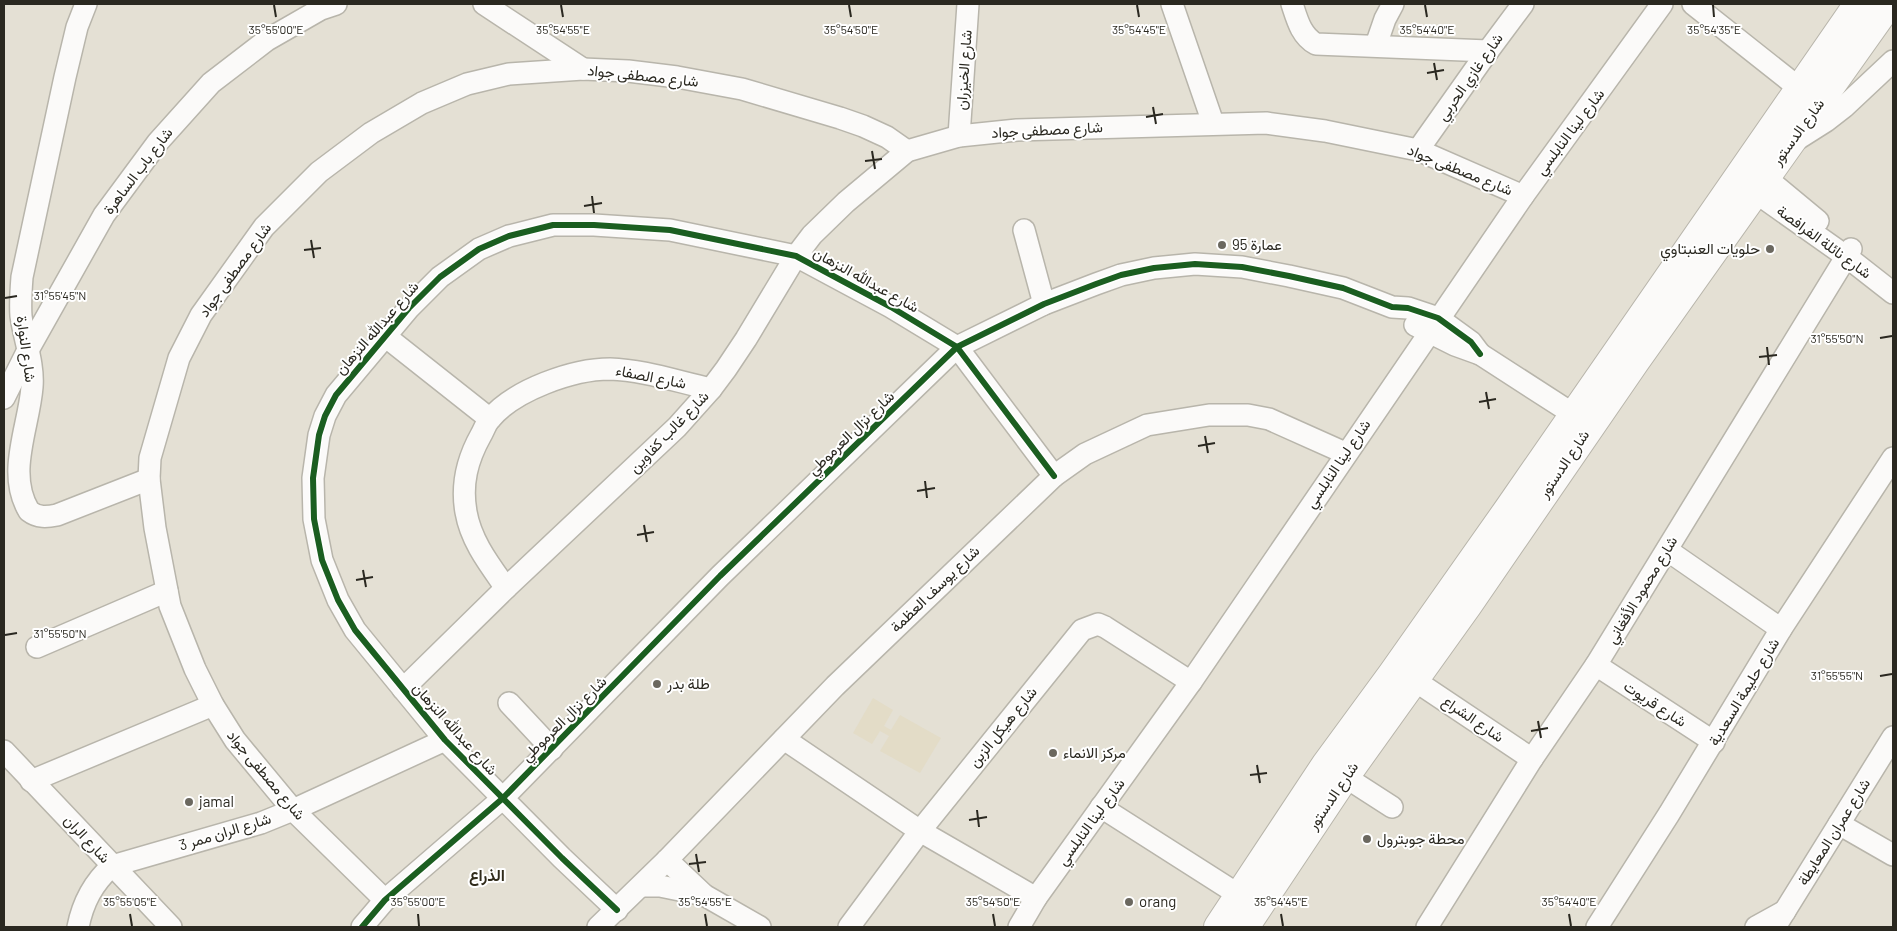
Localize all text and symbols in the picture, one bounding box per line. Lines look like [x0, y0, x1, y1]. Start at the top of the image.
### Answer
text: 35°55'00"E [249, 22, 303, 36]
text: 35°54'55"E [536, 22, 590, 36]
text: 35°54'50"E [824, 22, 878, 36]
text: 35°54'45"E [1112, 22, 1166, 36]
text: 35°54'40"E [1400, 22, 1454, 36]
text: 35°54'35"E [1687, 22, 1741, 36]
street label: شارع الخيزران [951, 29, 978, 111]
street label: شارع غازي الحربي [1432, 29, 1510, 126]
street label: شارع مصطفى جواد [586, 60, 700, 93]
street label: شارع لينا النابلسي [1531, 85, 1612, 181]
street label: شارع الدستور [1766, 94, 1830, 171]
street label: شارع مصطفى جواد [991, 117, 1104, 144]
street label: شارع باب الساهرة [99, 123, 178, 219]
street label: شارع مصطفى جواد [1404, 140, 1516, 201]
street label: شارع نائلة الفرافصة [1772, 201, 1876, 284]
street label: شارع مصطفى جواد [194, 219, 277, 322]
place label: عمارة 95 [1232, 235, 1282, 254]
marker: عمارة 95 [1216, 239, 1228, 251]
place label: حلويات العنبتاوي [1660, 239, 1760, 262]
street label: شارع عبدالله النزهان [809, 243, 923, 318]
marker: حلويات العنبتاوي [1764, 243, 1776, 255]
street label: شارع عبدالله النزهان [331, 277, 424, 380]
text: 31°55'45"N [34, 288, 86, 302]
street label: شارع النوارة [10, 314, 41, 384]
text: 31°55'50"N [1810, 331, 1864, 345]
street label: شارع الصفاء [614, 360, 688, 395]
street label: شارع غالب كفاوين [625, 386, 714, 478]
street label: شارع نزال العرموطي [803, 386, 901, 482]
street label: شارع لينا النابلسي [1301, 415, 1378, 514]
street label: شارع الدستور [1533, 426, 1595, 503]
street label: شارع محمود الأفغاني [1602, 532, 1685, 649]
street label: شارع يوسف العظمة [886, 541, 985, 638]
text: 31°55'50"N [33, 626, 87, 640]
street label: شارع حليمة السعدية [1704, 634, 1785, 750]
text: 31°55'55"N [1811, 668, 1863, 682]
street label: شارع نزال العرموطي [517, 672, 613, 768]
place label: طلة بدر [666, 674, 710, 693]
street label: شارع قريوت [1619, 676, 1690, 733]
street label: شارع عبدالله النزهان [407, 678, 502, 780]
marker: طلة بدر [651, 678, 663, 690]
street label: شارع هيكل الزبن [964, 682, 1043, 772]
street label: شارع الشراع [1438, 691, 1508, 748]
street label: شارع مصطفى جواد [222, 726, 310, 825]
place label: مركز الانماء [1063, 743, 1126, 762]
marker: مركز الانماء [1047, 747, 1059, 759]
street label: شارع الدستور [1302, 758, 1364, 835]
street label: شارع لينا النابلسي [1053, 774, 1132, 871]
street label: شارع عمران المعايطة [1793, 775, 1876, 890]
place label: jamal [198, 792, 234, 810]
marker: jamal [183, 796, 195, 808]
street label: شارع الران ممر 3 [176, 808, 274, 856]
street label: شارع الران [59, 810, 115, 868]
place label: محطة جوبترول [1377, 829, 1464, 848]
marker: محطة جوبترول [1361, 833, 1373, 845]
district label: الذراع [469, 865, 505, 886]
place label: orang [1139, 892, 1176, 910]
text: 35°55'05"E [103, 894, 157, 908]
text: 35°55'00"E [391, 894, 445, 908]
text: 35°54'55"E [678, 894, 732, 908]
text: 35°54'50"E [966, 894, 1020, 908]
text: 35°54'45"E [1254, 894, 1308, 908]
text: 35°54'40"E [1542, 894, 1596, 908]
marker: orang [1123, 896, 1135, 908]

